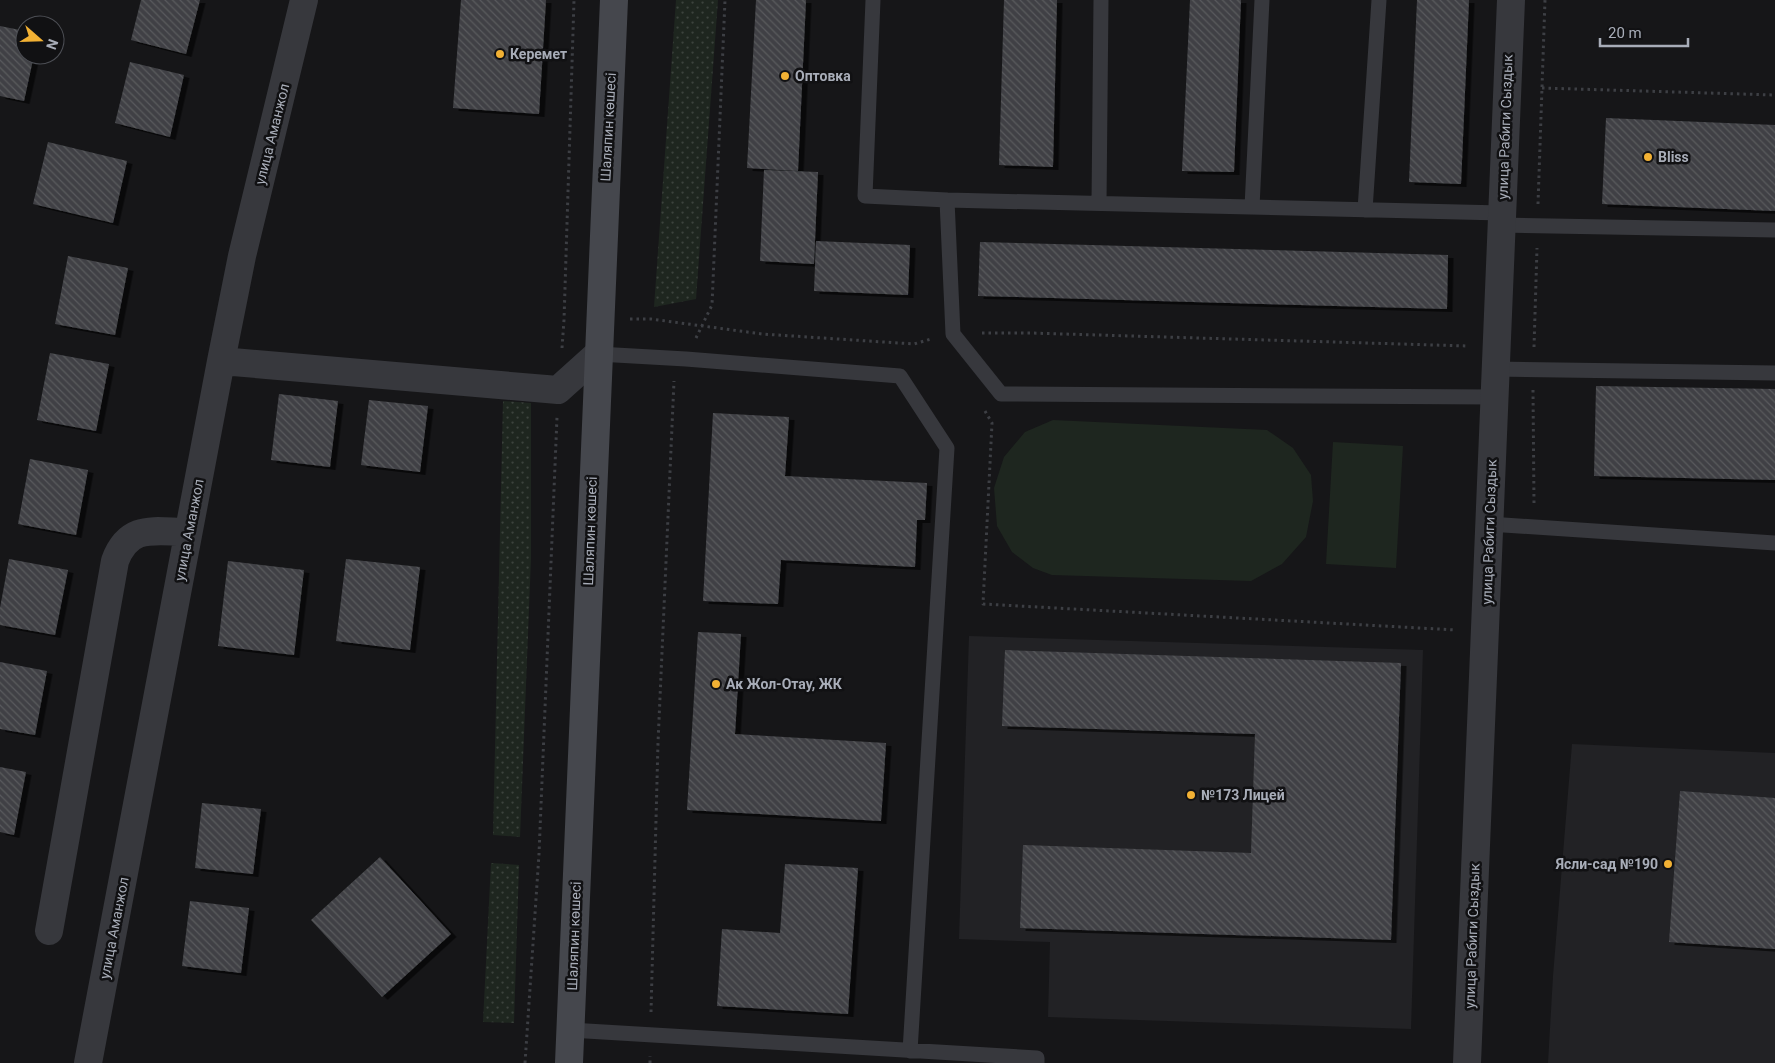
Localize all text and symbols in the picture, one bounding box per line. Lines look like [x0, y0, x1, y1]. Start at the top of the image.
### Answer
north arrow [15, 15, 65, 65]
scale bar [1600, 15, 1688, 47]
text: 20 m [1608, 24, 1642, 42]
text: N [43, 37, 61, 52]
place label: Керемет [510, 46, 567, 62]
marker: Керемет [494, 48, 506, 60]
street label: улица Рабиги Сыздык [1494, 54, 1516, 200]
place label: Оптовка [795, 68, 851, 84]
marker: Оптовка [779, 70, 791, 82]
street label: Шаляпин көшесі [597, 72, 619, 182]
street label: улица Аманжол [252, 82, 292, 186]
place label: Bliss [1658, 149, 1689, 165]
marker: Bliss [1642, 151, 1654, 163]
street label: улица Рабиги Сыздык [1478, 459, 1500, 605]
street label: Шаляпин көшесі [580, 476, 600, 586]
street label: улица Аманжол [171, 478, 207, 582]
place label: Ак Жол-Отау, ЖК [726, 676, 843, 692]
marker: Ак Жол-Отау, ЖК [710, 678, 722, 690]
place label: №173 Лицей [1201, 787, 1285, 803]
marker: №173 Лицей [1185, 789, 1197, 801]
place label: Ясли-сад №190 [1555, 856, 1658, 872]
marker: Ясли-сад №190 [1662, 858, 1674, 870]
street label: улица Рабиги Сыздык [1461, 863, 1483, 1009]
street label: улица Аманжол [96, 876, 132, 980]
street label: Шаляпин көшесі [564, 881, 584, 991]

